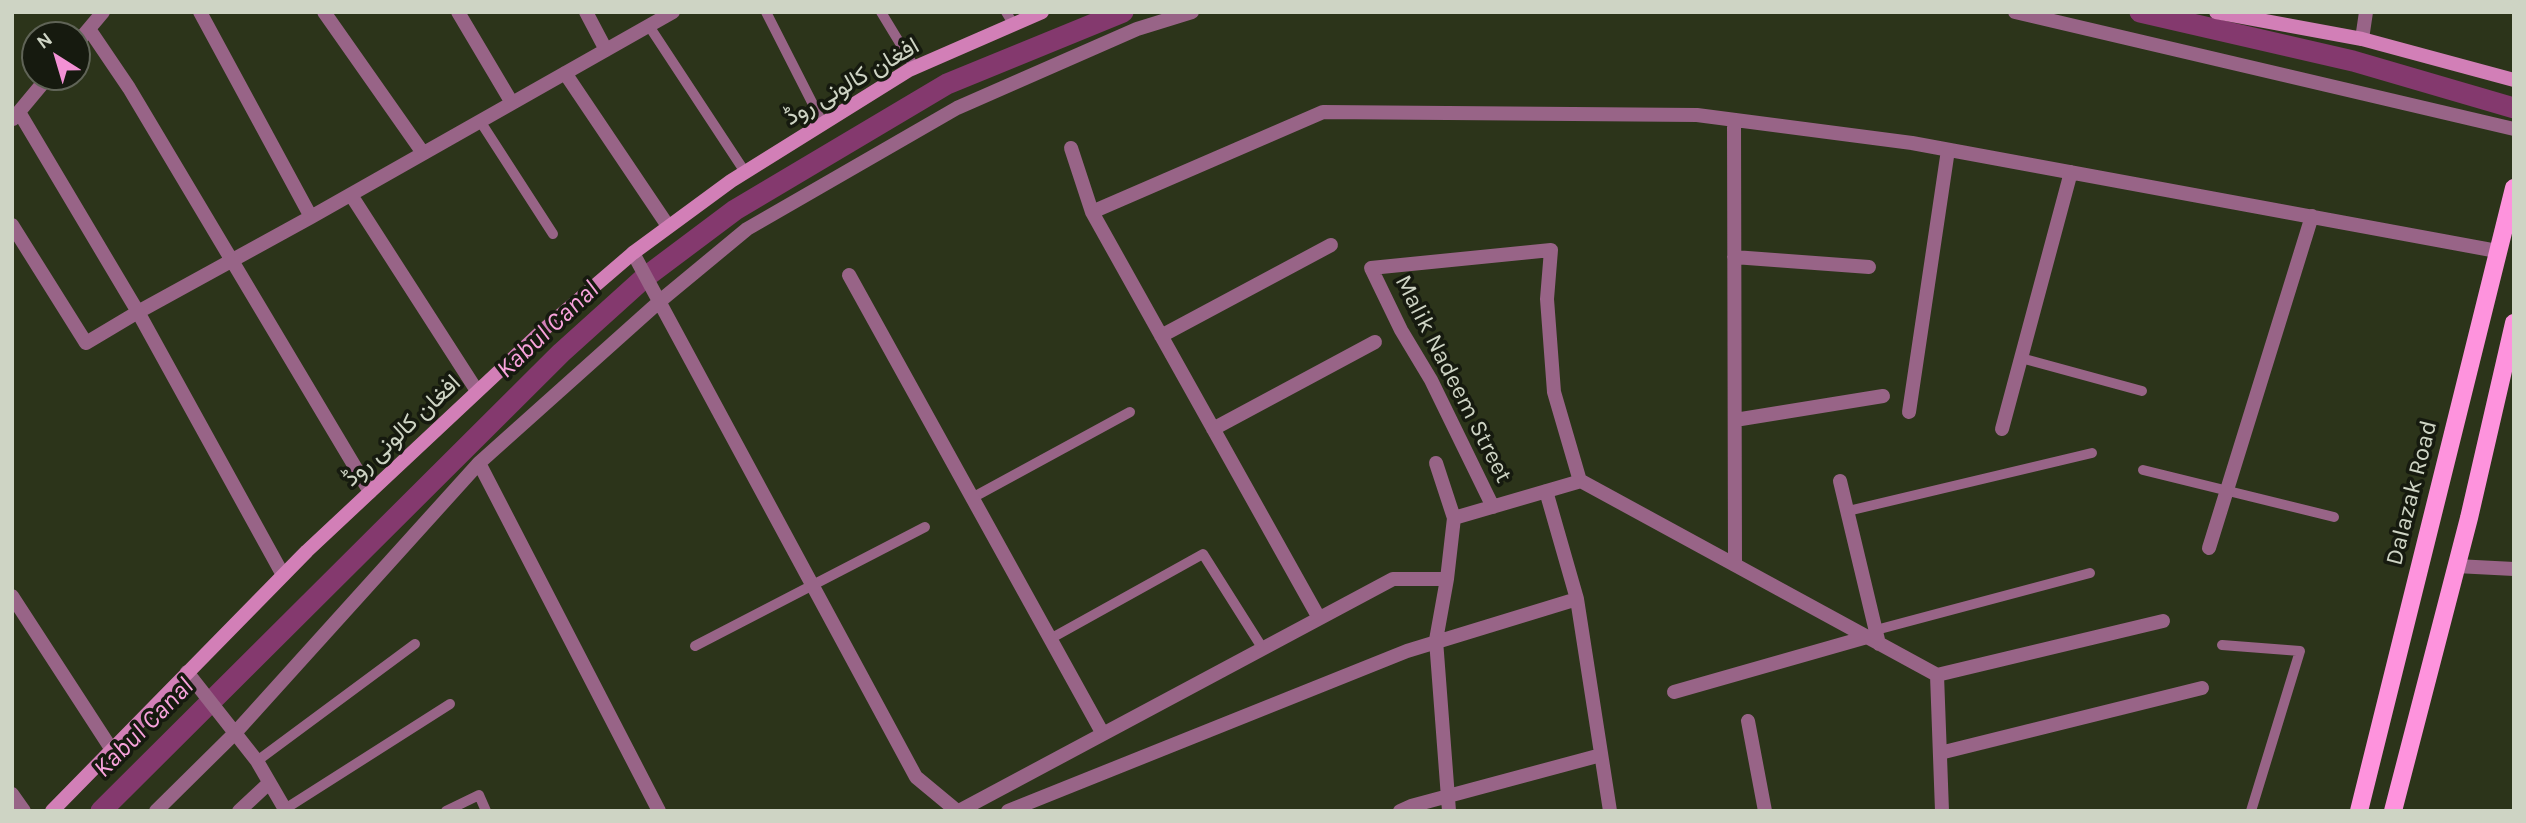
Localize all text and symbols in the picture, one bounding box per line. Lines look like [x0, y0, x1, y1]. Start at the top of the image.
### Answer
north arrow [21, 21, 91, 91]
text: N [33, 28, 57, 54]
street label: افغان کالونی روڈ [779, 32, 925, 132]
street label: Malik Nadeem Street [1388, 270, 1518, 488]
water label: Kabul Canal [490, 275, 606, 385]
street label: افغان کالونی روڈ [337, 369, 467, 493]
street label: Dalazak Road [2380, 418, 2444, 568]
water label: Kabul Canal [88, 672, 200, 784]

